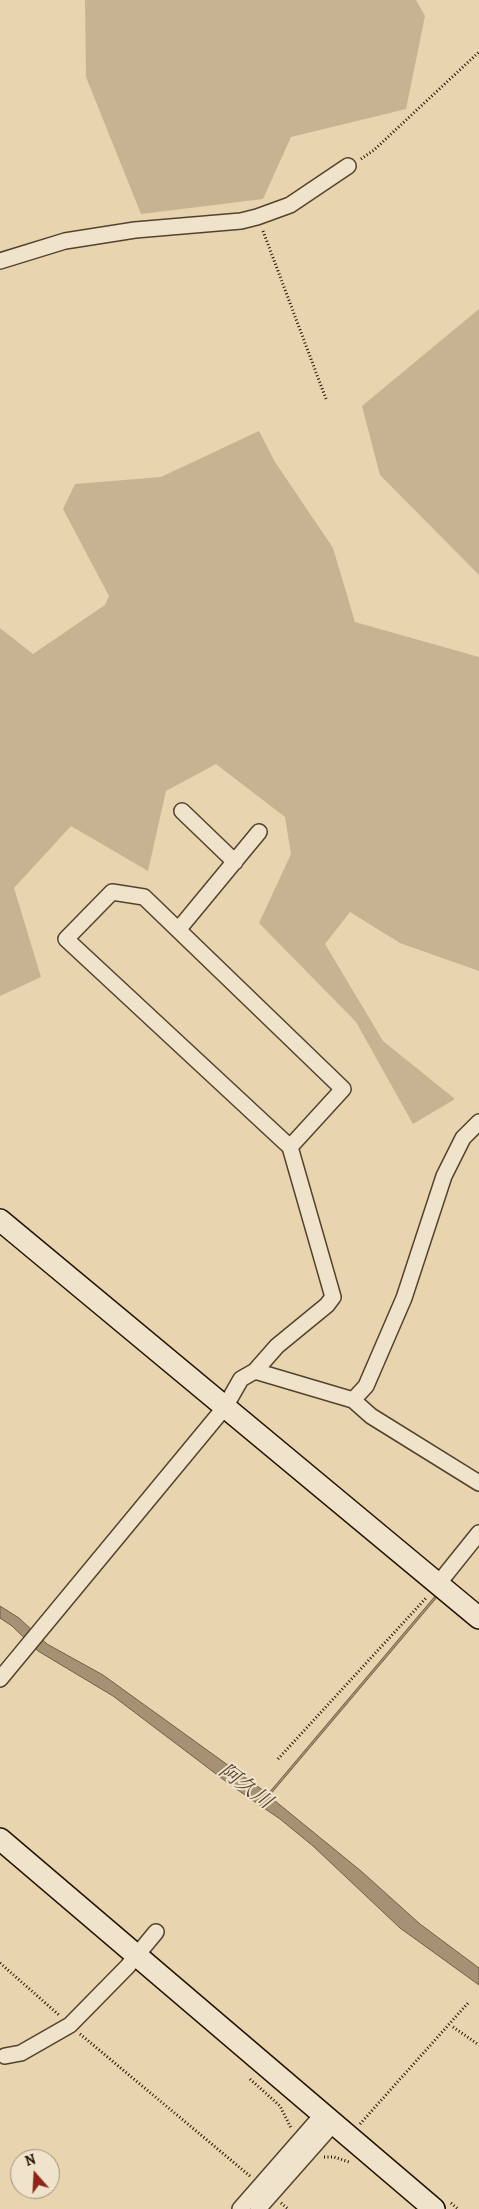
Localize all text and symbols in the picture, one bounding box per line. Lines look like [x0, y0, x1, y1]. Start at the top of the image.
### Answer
water label: 阿久川 [214, 1759, 276, 1815]
north arrow [10, 2149, 60, 2199]
text: N [22, 2150, 38, 2171]

